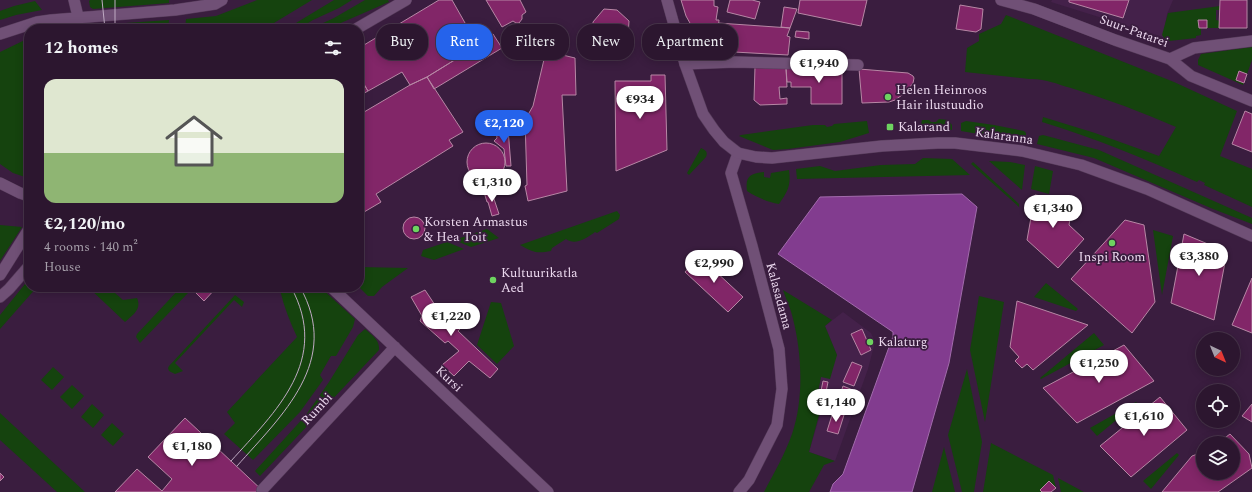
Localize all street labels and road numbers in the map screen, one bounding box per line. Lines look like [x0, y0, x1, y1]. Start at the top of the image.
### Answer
street label: Suur-Patarei [1097, 9, 1171, 53]
street label: Kalaranna [974, 122, 1035, 150]
street label: Kalasadama [760, 260, 798, 332]
street label: Kursi [431, 361, 467, 397]
street label: Rumbi [297, 388, 337, 430]

